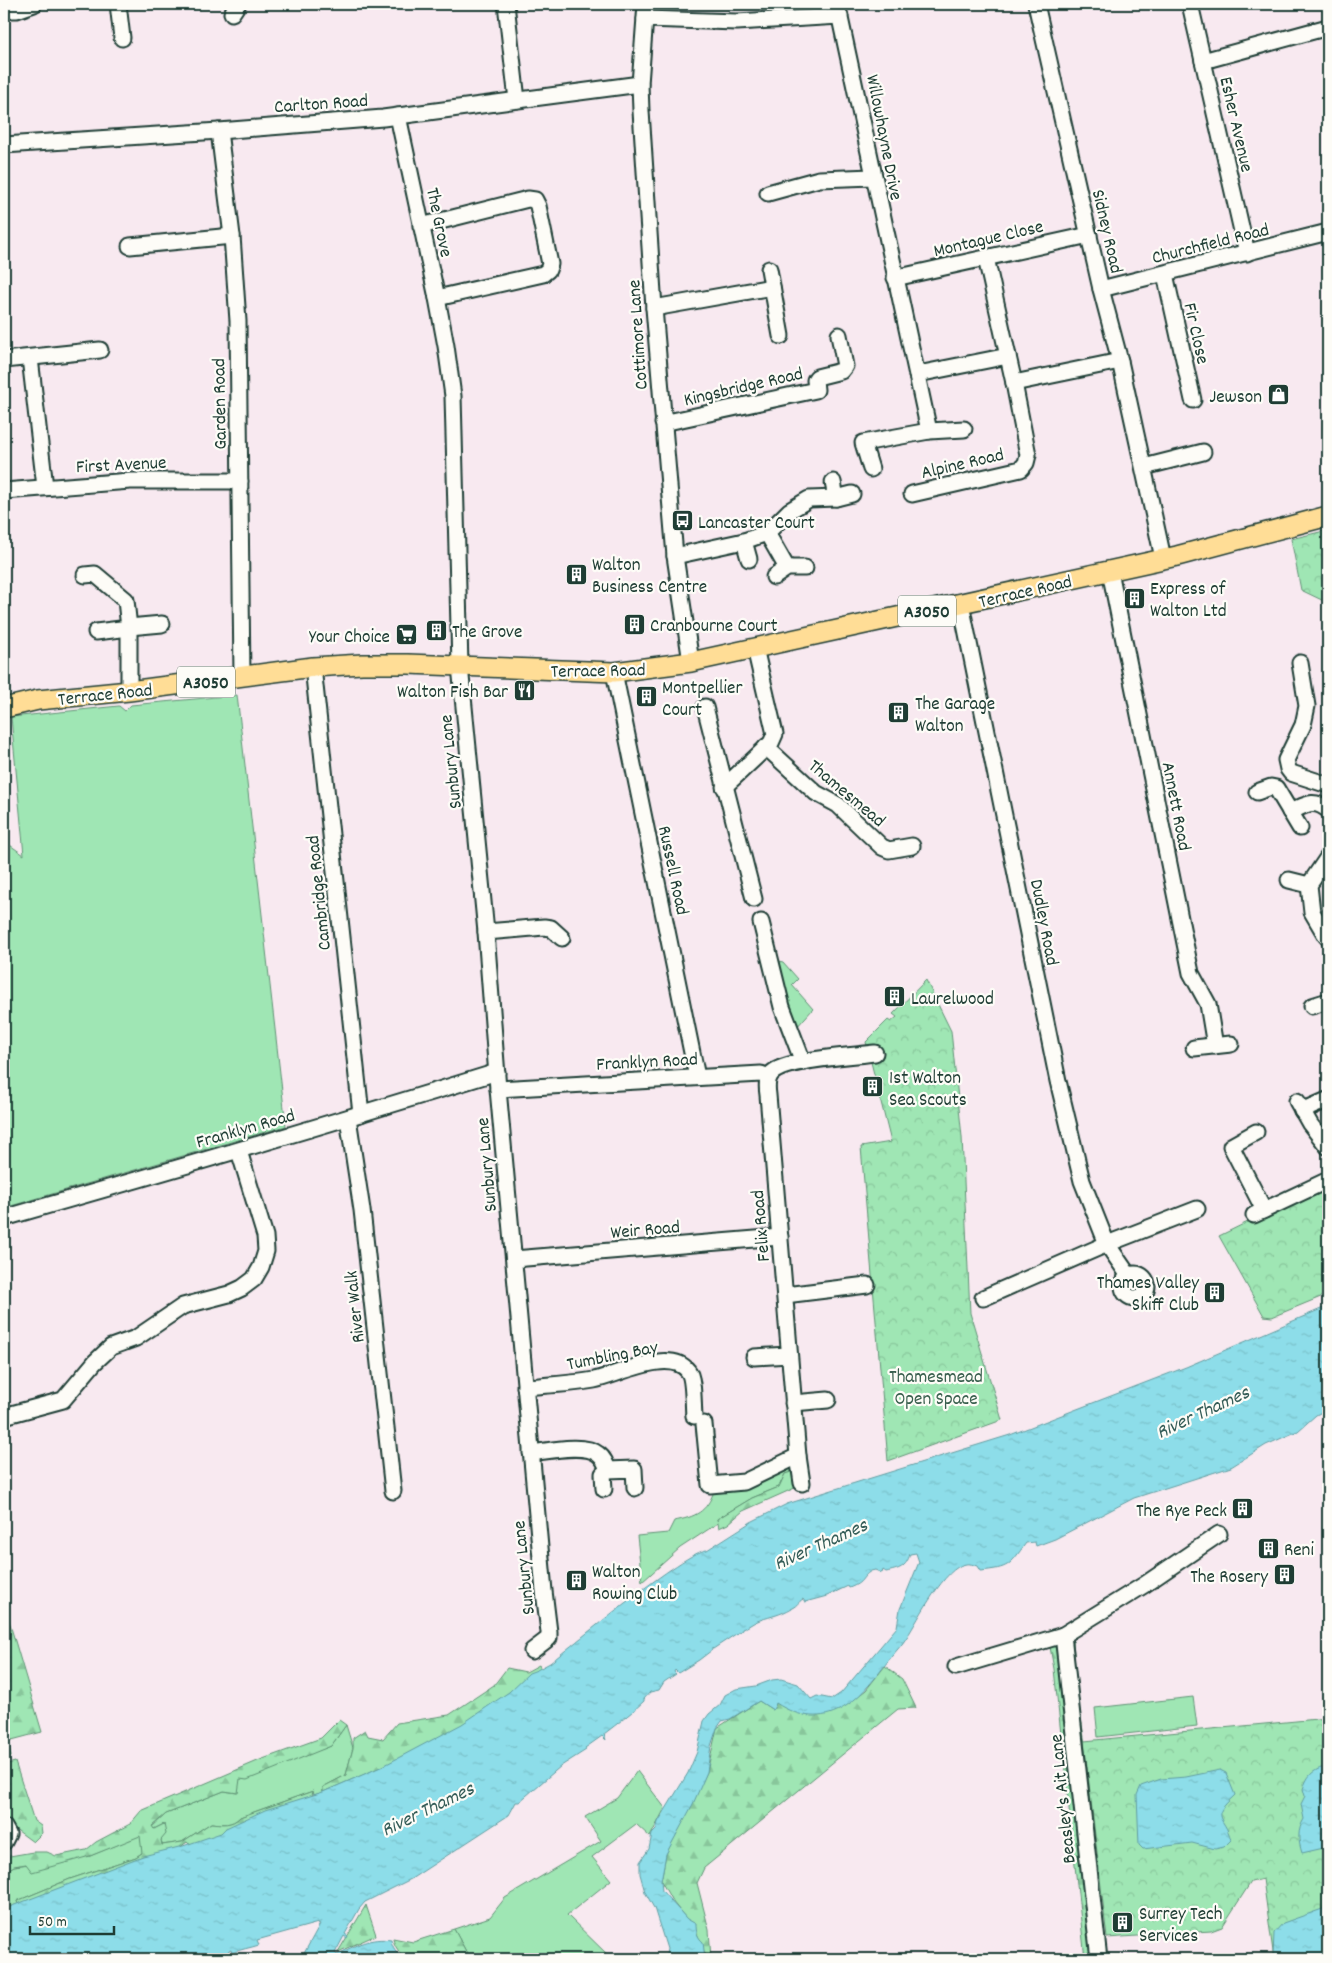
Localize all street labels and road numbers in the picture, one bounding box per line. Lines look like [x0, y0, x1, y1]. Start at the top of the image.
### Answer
street label: Willowhayne Drive [857, 72, 908, 203]
street label: Esher Avenue [1211, 74, 1259, 175]
street label: Carlton Road [273, 89, 369, 122]
street label: The Grove [417, 185, 458, 260]
street label: Sidney Road [1083, 187, 1128, 276]
street label: Montague Close [931, 215, 1047, 266]
street label: Churchfield Road [1149, 218, 1272, 273]
street label: Cottimore Lane [622, 279, 657, 391]
street label: Fir Close [1174, 301, 1215, 367]
street label: Garden Road [207, 358, 236, 450]
street label: Kingsbridge Road [682, 362, 806, 415]
street label: Alpine Road [919, 443, 1007, 488]
street label: First Avenue [75, 451, 167, 482]
street label: Terrace Road [977, 570, 1075, 617]
road number: A3050 [898, 596, 956, 626]
street label: Terrace Road [550, 658, 646, 687]
road number: A3050 [177, 666, 235, 698]
street label: Terrace Road [57, 678, 154, 715]
street label: Sunbury Lane [434, 713, 471, 810]
street label: Thamesmead [801, 754, 890, 835]
street label: Annett Road [1153, 760, 1196, 854]
street label: Russell Road [649, 824, 694, 918]
street label: Cambridge Road [301, 834, 340, 952]
street label: Dudley Road [1021, 877, 1064, 968]
street label: Franklyn Road [596, 1047, 699, 1080]
street label: Franklyn Road [193, 1103, 299, 1157]
street label: Sunbury Lane [471, 1116, 506, 1213]
street label: Felix Road [746, 1189, 779, 1263]
street label: Weir Road [609, 1215, 681, 1248]
street label: River Walk [339, 1269, 374, 1344]
street label: Tumbling Bay [565, 1335, 661, 1379]
street label: Sunbury Lane [507, 1519, 544, 1616]
street label: Beasley's Ait Lane [1044, 1733, 1085, 1865]

